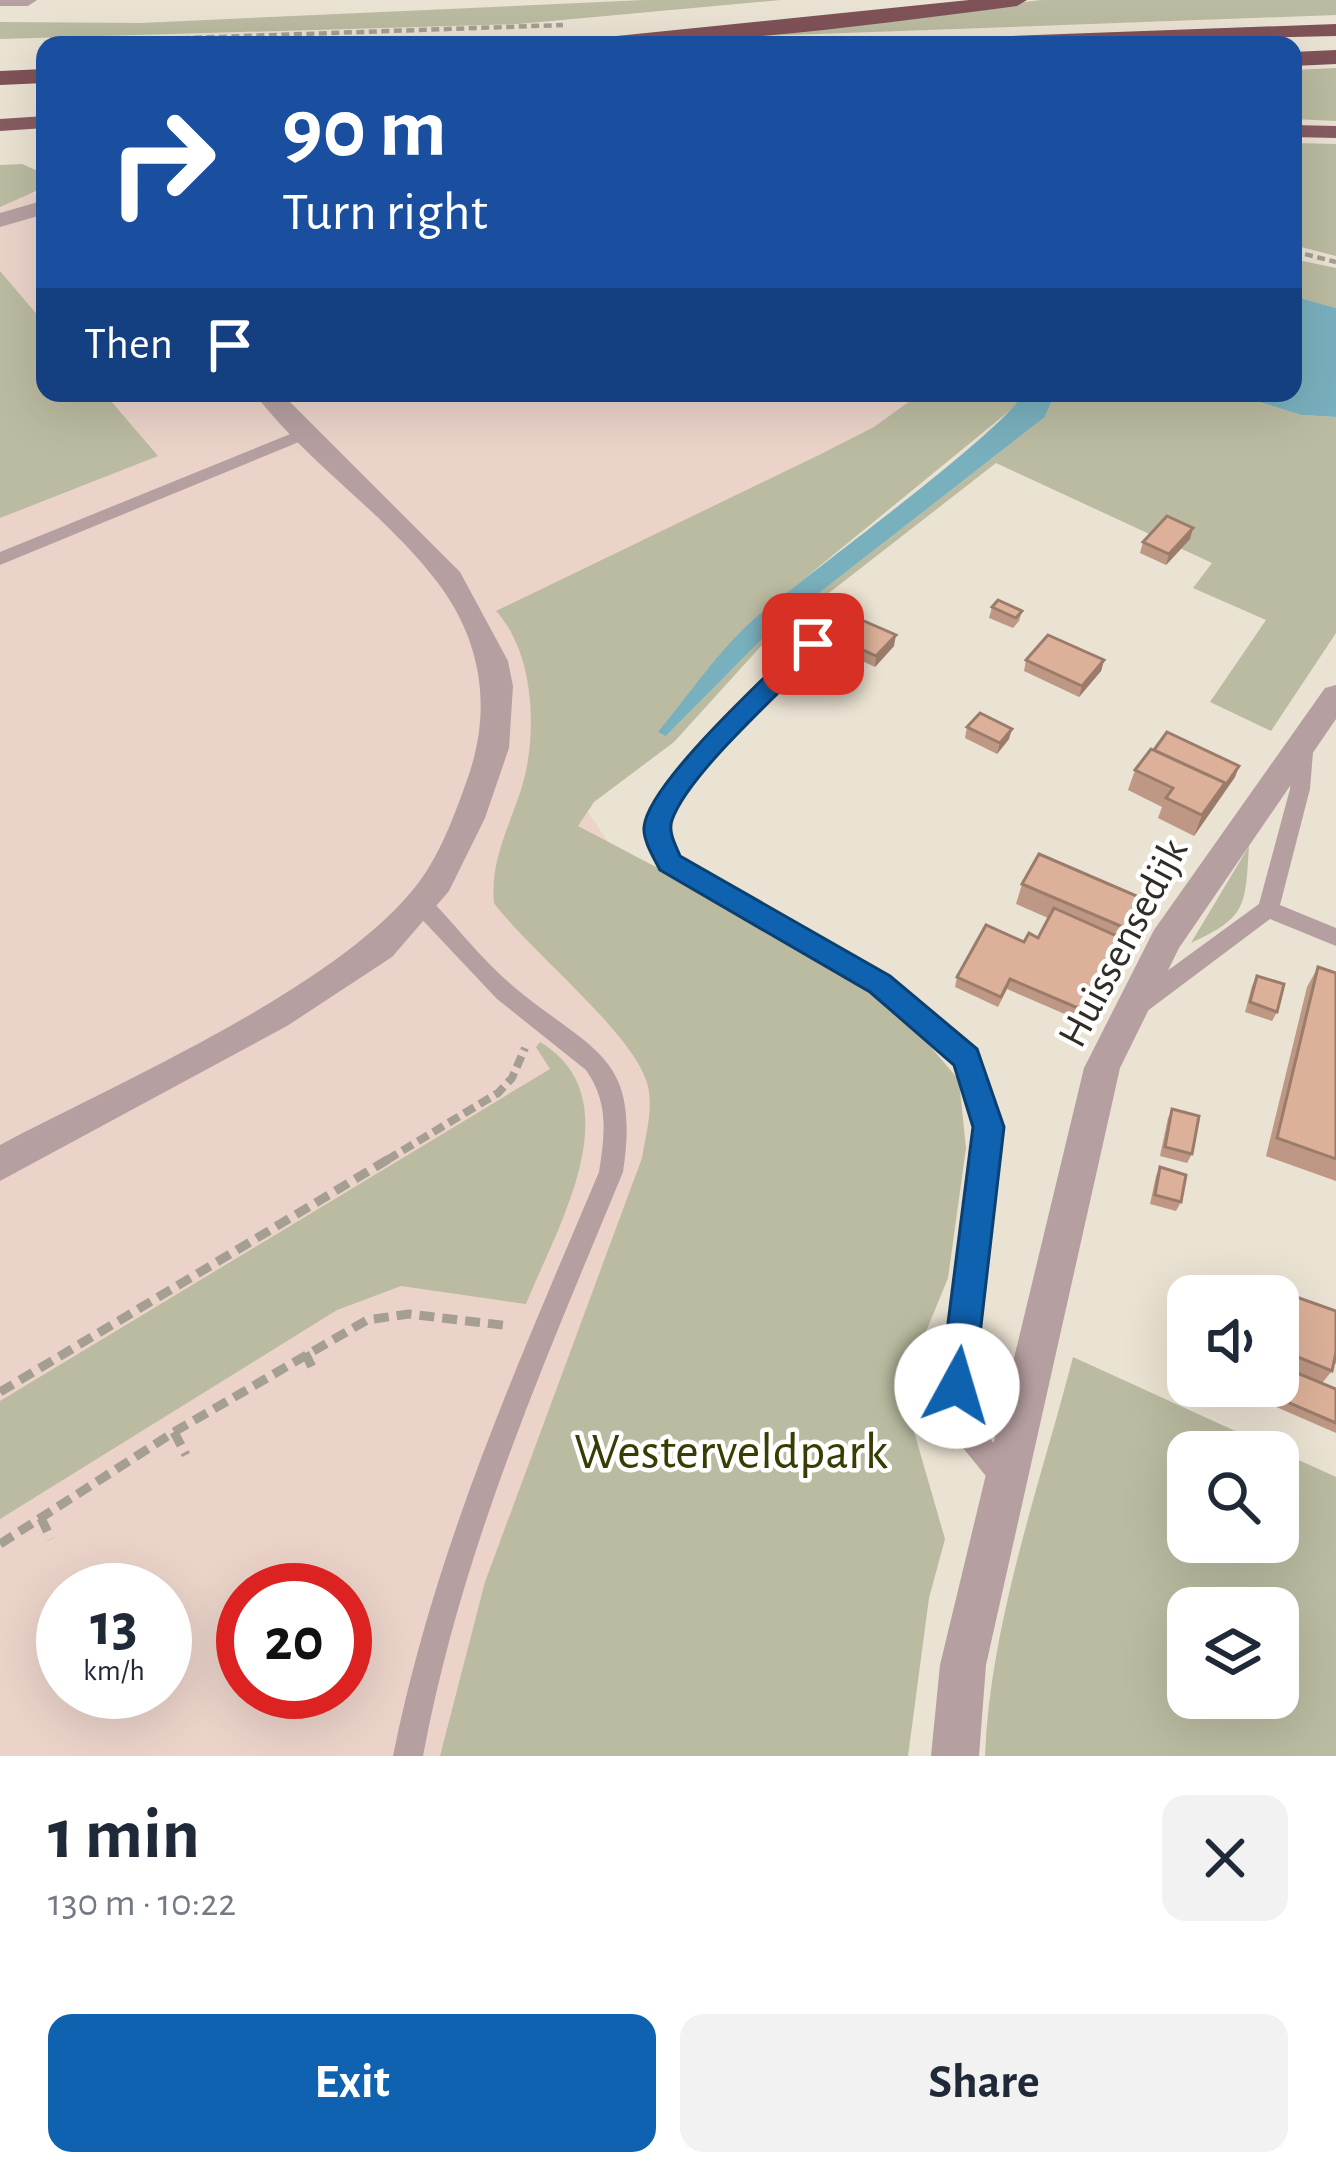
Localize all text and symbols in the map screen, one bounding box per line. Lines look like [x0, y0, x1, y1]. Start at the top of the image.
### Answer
icon: right [84, 84, 240, 240]
text: 90 m [282, 88, 447, 172]
text: Turn right [282, 186, 488, 240]
icon: arrive [197, 312, 263, 378]
text: Then [84, 322, 173, 367]
pin [762, 593, 864, 695]
icon: arrive [780, 611, 846, 677]
street label: Huissensedijk [1051, 832, 1195, 1054]
map controls [1167, 1275, 1299, 1719]
button: sound [1167, 1275, 1299, 1407]
position arrow [894, 1323, 1020, 1449]
park label: Westerveldpark [574, 1427, 888, 1478]
button: search [1167, 1431, 1299, 1563]
speed limit sign: 20 [216, 1563, 372, 1719]
button: layers [1167, 1587, 1299, 1719]
text: 13 [90, 1596, 138, 1656]
text: km/h [83, 1656, 145, 1686]
button: close [1162, 1795, 1288, 1921]
text: 1 min [48, 1799, 200, 1871]
text: 130 m · 10:22 [48, 1884, 236, 1923]
button: Exit [48, 2014, 656, 2152]
button: Share [680, 2014, 1288, 2152]

